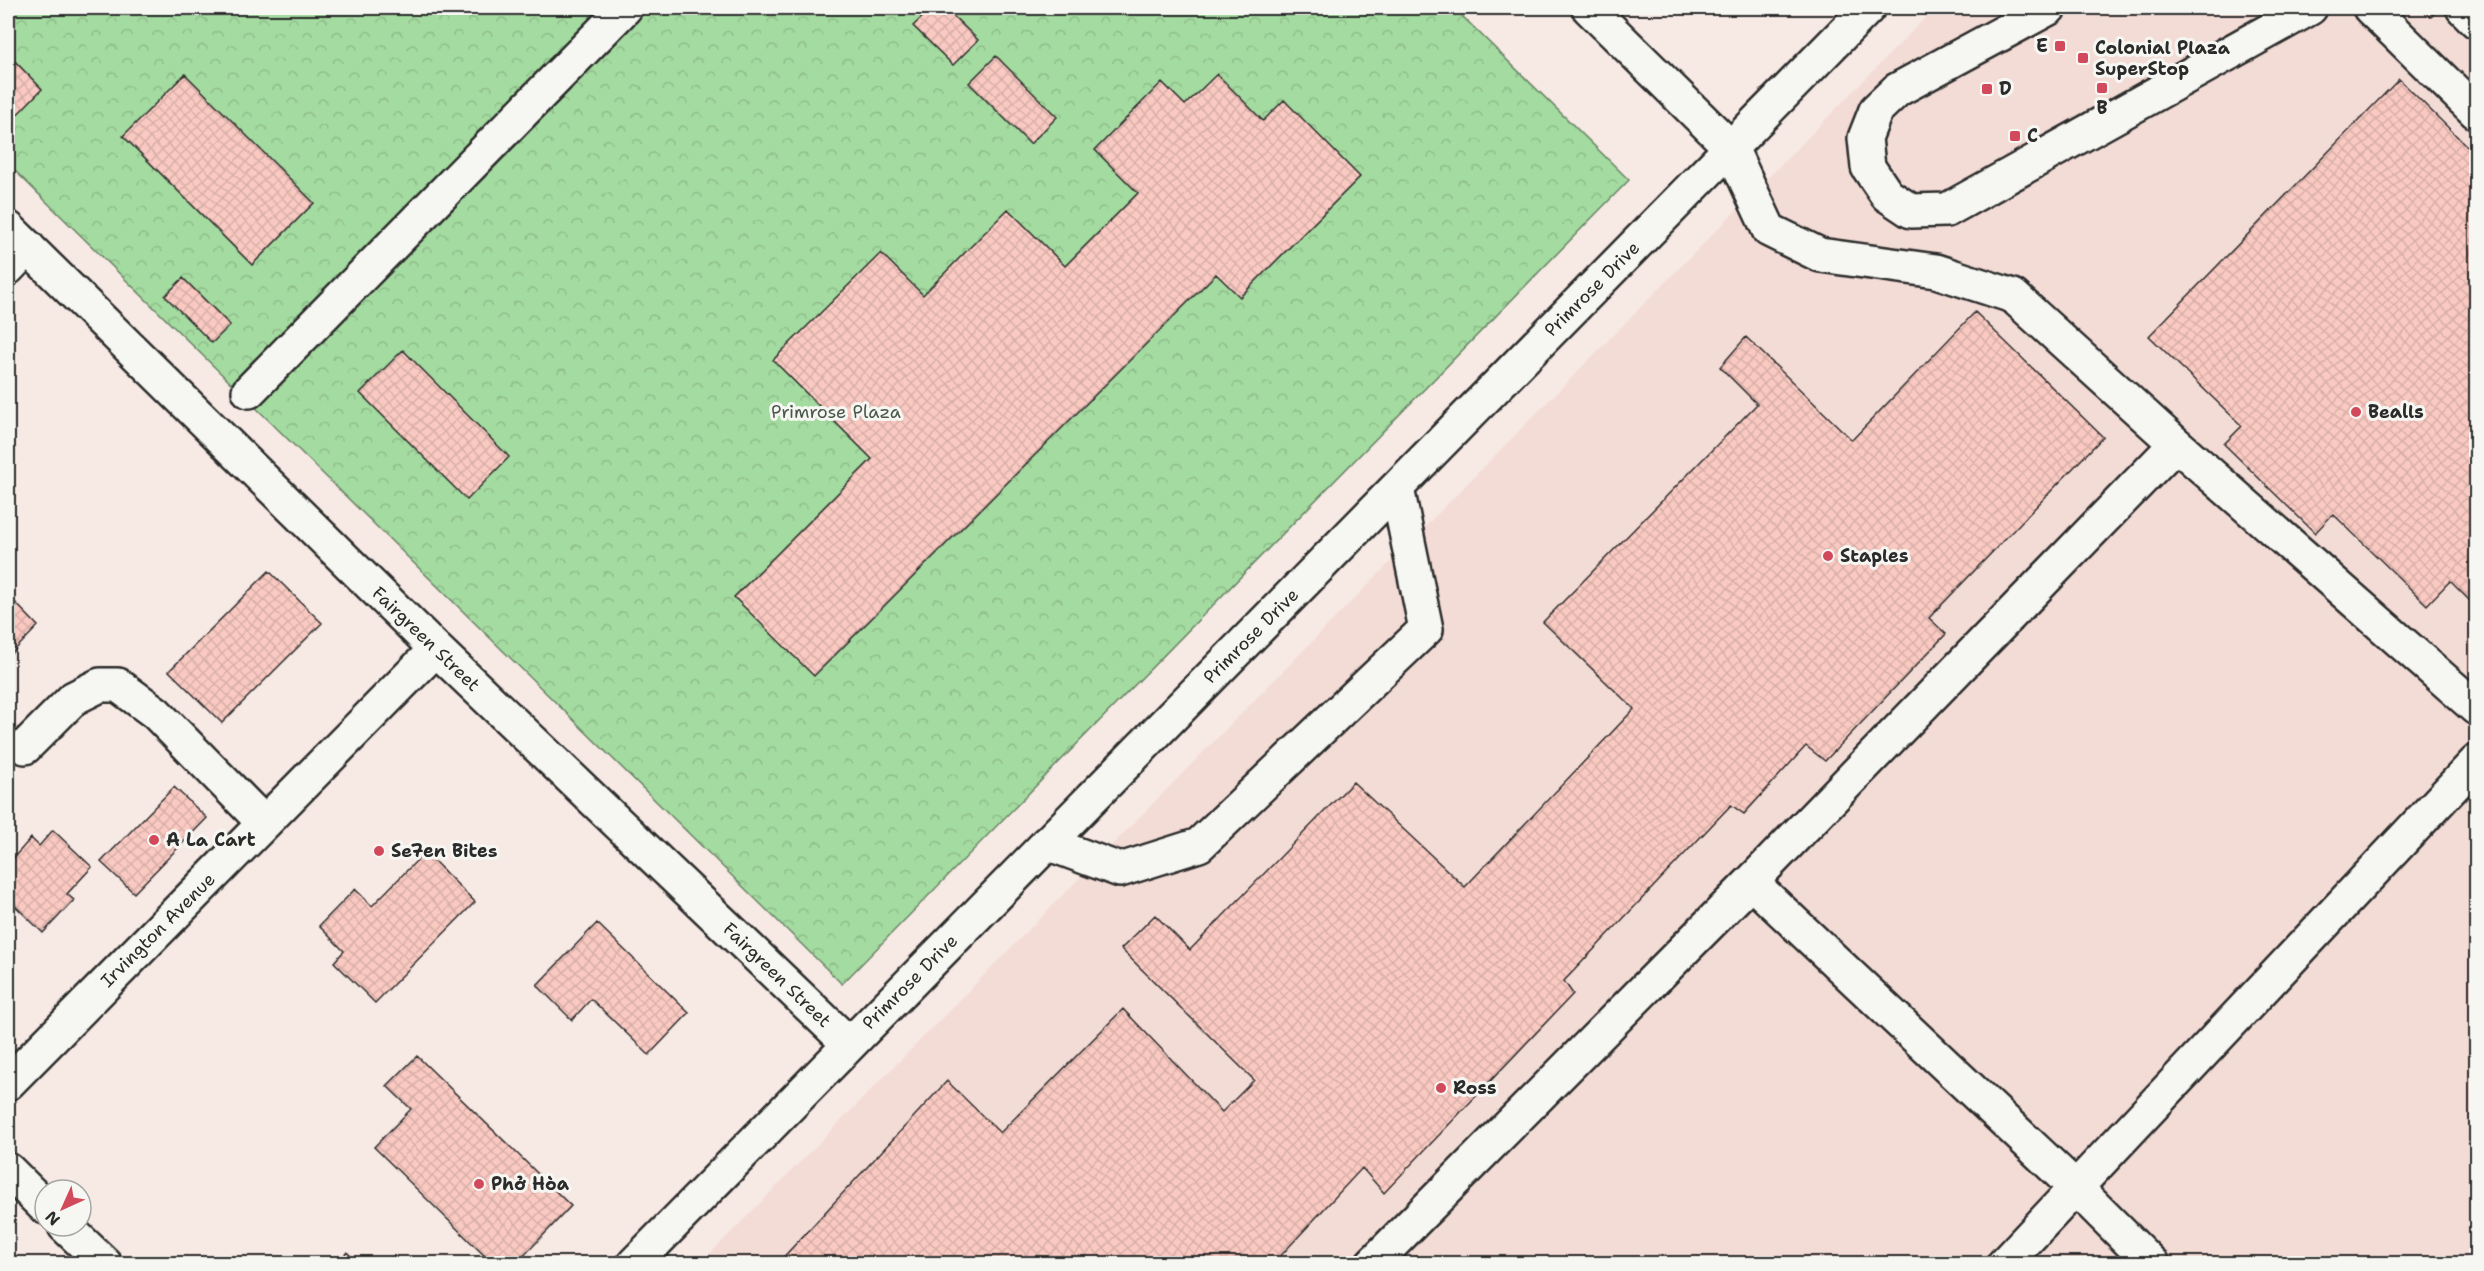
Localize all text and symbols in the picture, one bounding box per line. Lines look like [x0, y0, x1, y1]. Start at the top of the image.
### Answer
place label: E [2036, 34, 2048, 58]
place label: Colonial Plaza SuperStop [2095, 36, 2231, 81]
marker: E [2053, 39, 2067, 53]
marker: Colonial Plaza SuperStop [2076, 51, 2090, 65]
place label: D [1999, 77, 2012, 101]
marker: B [2095, 81, 2109, 95]
marker: D [1980, 82, 1994, 96]
place label: B [2096, 96, 2108, 120]
place label: C [2027, 124, 2038, 148]
marker: C [2008, 129, 2022, 143]
street label: Primrose Drive [1539, 236, 1645, 342]
park label: Primrose Plaza [771, 400, 901, 424]
place label: Bealls [2368, 400, 2424, 424]
marker: Bealls [2349, 405, 2363, 419]
place label: Staples [1840, 544, 1908, 568]
marker: Staples [1821, 549, 1835, 563]
street label: Fairgreen Street [367, 581, 485, 697]
street label: Primrose Drive [1198, 583, 1304, 689]
place label: A La Cart [166, 828, 256, 852]
marker: A La Cart [147, 833, 161, 847]
place label: Se7en Bites [391, 839, 497, 863]
marker: Se7en Bites [372, 844, 386, 858]
street label: Irvington Avenue [96, 868, 220, 992]
street label: Fairgreen Street [718, 917, 836, 1033]
street label: Primrose Drive [857, 929, 963, 1035]
place label: Ross [1453, 1076, 1497, 1100]
marker: Ross [1434, 1081, 1448, 1095]
place label: Phở Hòa [491, 1172, 570, 1196]
marker: Phở Hòa [472, 1177, 486, 1191]
north arrow [33, 1178, 93, 1238]
text: N [41, 1206, 65, 1230]

